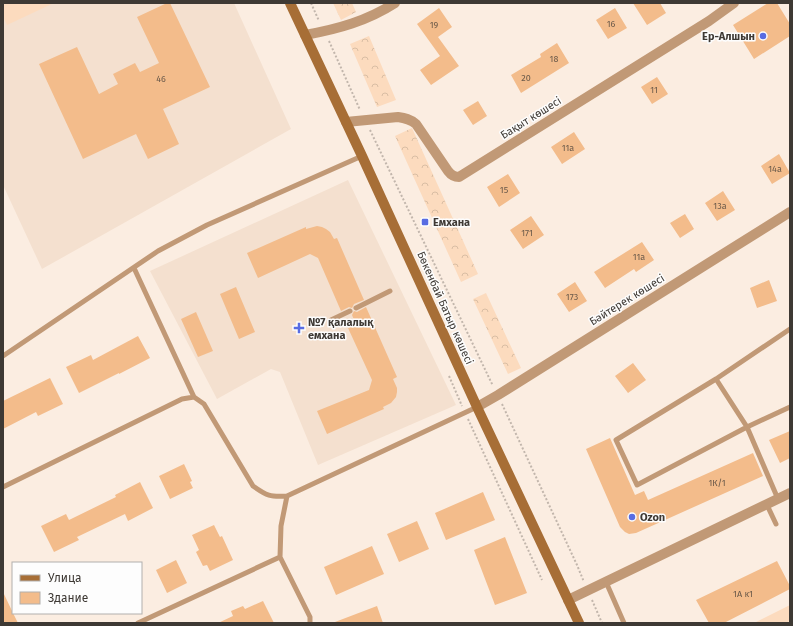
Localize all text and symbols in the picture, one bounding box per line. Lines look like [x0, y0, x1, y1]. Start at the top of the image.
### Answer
house number: 16 [607, 19, 616, 29]
house number: 19 [430, 20, 439, 30]
place label: Ер-Алшын [702, 30, 755, 43]
marker: Ер-Алшын [758, 31, 768, 41]
house number: 18 [550, 54, 558, 64]
house number: 20 [521, 73, 531, 83]
house number: 46 [156, 74, 166, 84]
house number: 11 [650, 85, 658, 95]
street label: Бақыт көшесі [498, 94, 564, 142]
house number: 11а [562, 143, 574, 153]
house number: 14а [768, 164, 782, 174]
house number: 15 [500, 185, 509, 195]
house number: 13а [713, 201, 727, 211]
place label: Емхана [433, 216, 470, 229]
marker: Емхана [420, 217, 430, 227]
house number: 171 [521, 228, 533, 238]
street label: Бөкенбай Батыр көшесі [414, 249, 476, 367]
house number: 11а [633, 252, 645, 262]
street label: Бәйтерек көшесі [587, 272, 667, 328]
house number: 173 [566, 292, 578, 302]
place label: №7 қалалық емхана [308, 316, 374, 342]
marker: №7 қалалық емхана [293, 322, 305, 334]
house number: 1К/1 [708, 478, 726, 488]
place label: Ozon [640, 511, 665, 524]
marker: Ozon [627, 512, 637, 522]
legend [12, 562, 142, 614]
text: Улица [48, 571, 82, 585]
house number: 1А к1 [733, 589, 753, 599]
text: Здание [48, 591, 88, 605]

